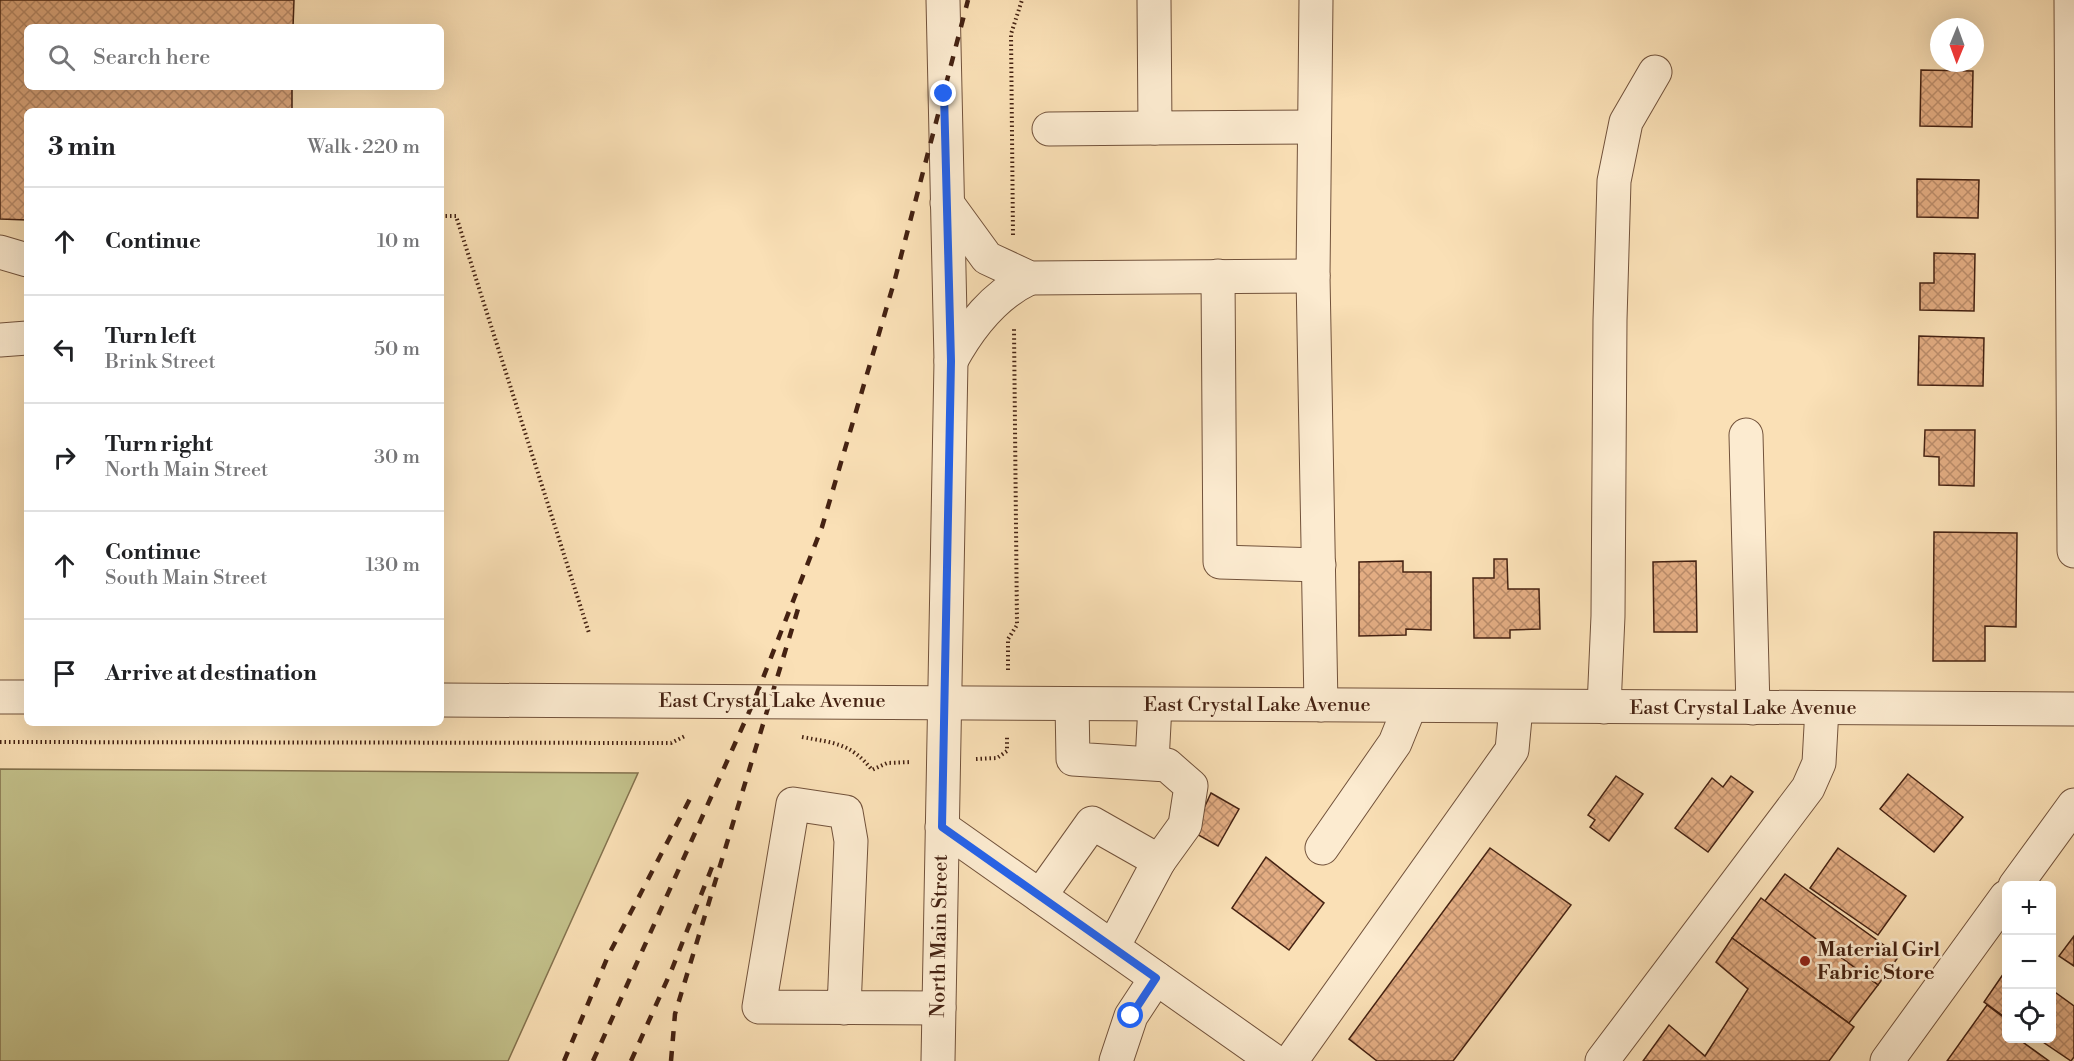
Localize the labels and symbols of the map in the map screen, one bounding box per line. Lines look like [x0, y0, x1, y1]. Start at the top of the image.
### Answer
north arrow [1930, 18, 1984, 72]
route end [930, 80, 956, 106]
street label: East Crystal Lake Avenue [658, 689, 886, 714]
street label: East Crystal Lake Avenue [1143, 693, 1371, 718]
street label: East Crystal Lake Avenue [1629, 696, 1857, 721]
street label: North Main Street [926, 854, 954, 1018]
place label: Material Girl Fabric Store [1817, 938, 1940, 986]
marker: Material Girl Fabric Store [1798, 954, 1812, 968]
route start [1117, 1002, 1143, 1028]

